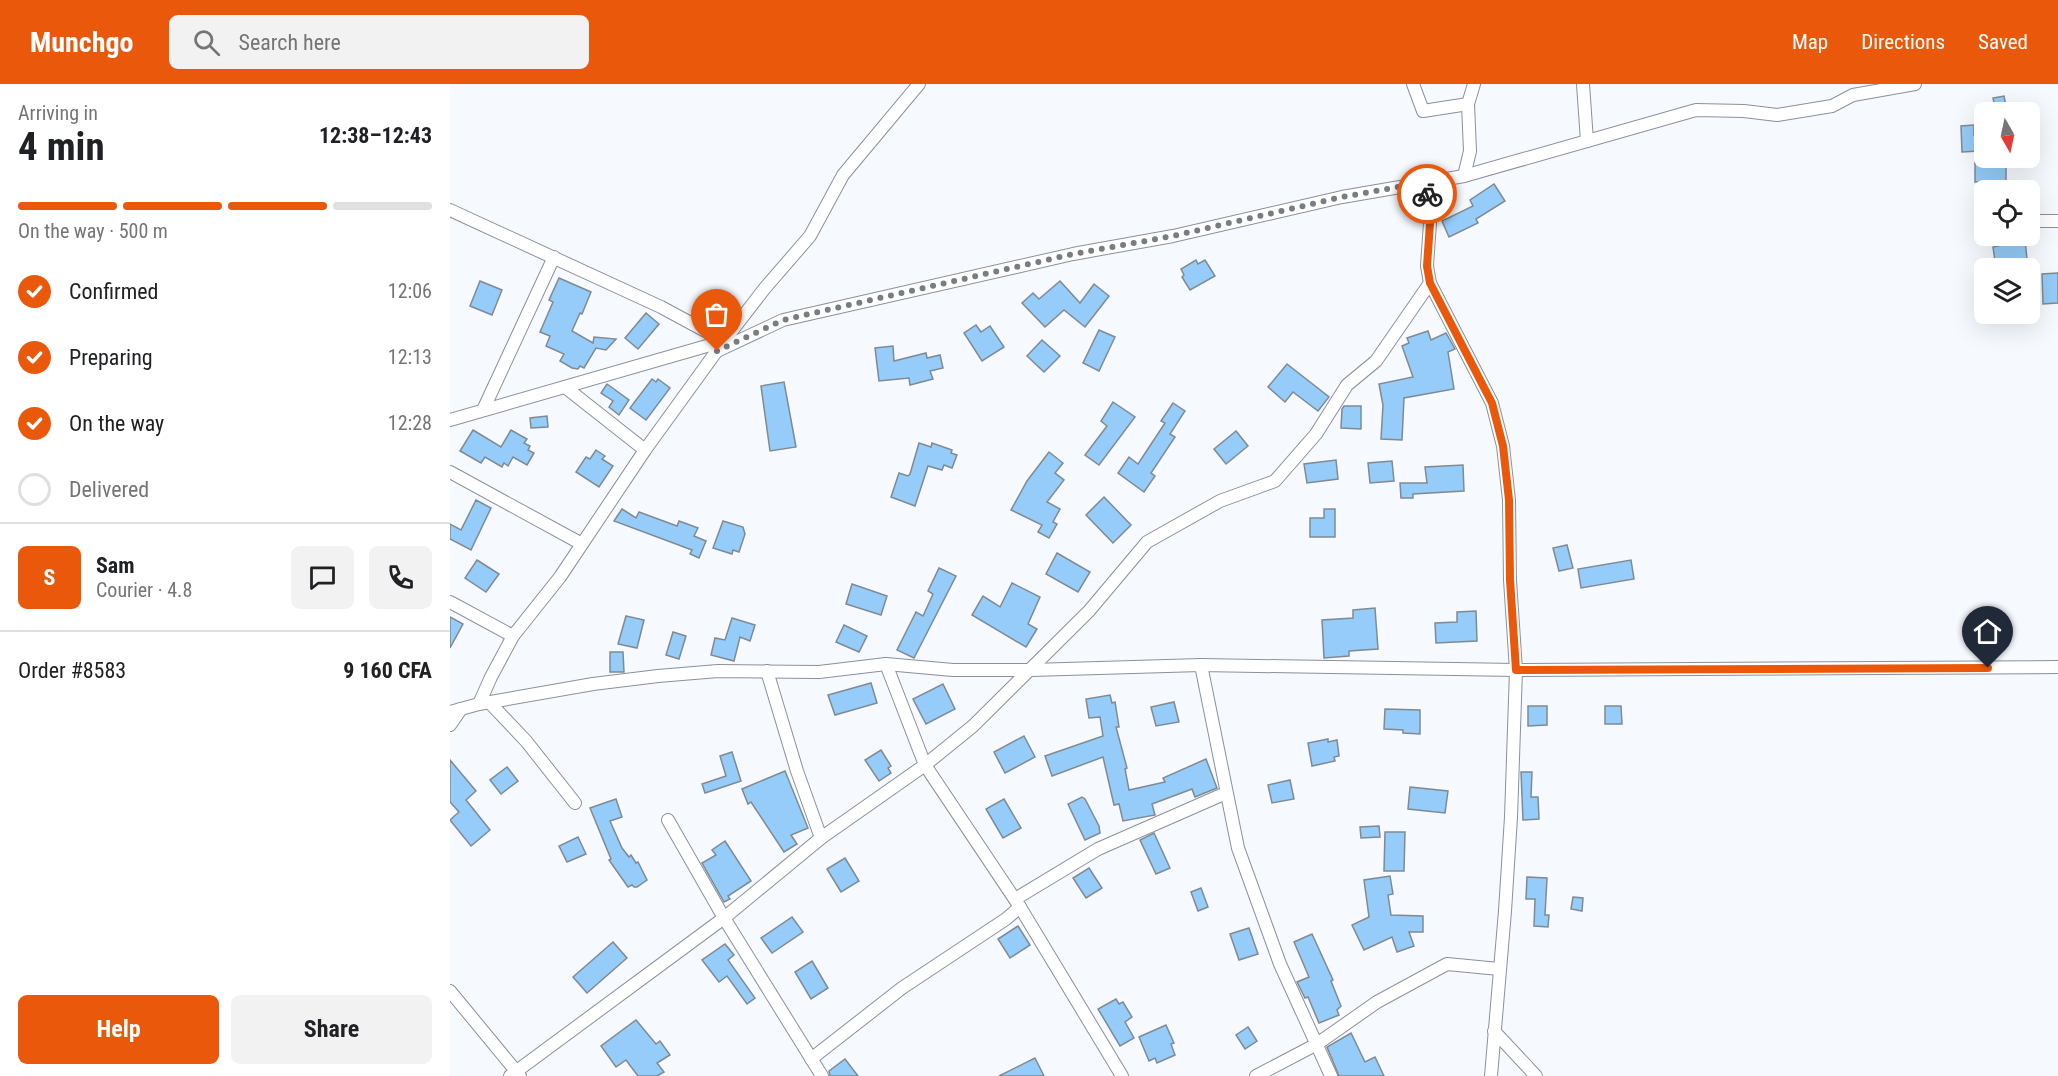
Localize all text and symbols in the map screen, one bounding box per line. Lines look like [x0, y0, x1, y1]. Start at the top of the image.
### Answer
search box [169, 15, 589, 69]
text: Munchgo [30, 26, 133, 59]
icon: search [190, 26, 223, 59]
text: Search here [238, 30, 341, 55]
text: Map [1792, 30, 1828, 54]
text: Directions [1861, 30, 1945, 54]
text: Saved [1978, 30, 2028, 54]
text: Arriving in [18, 101, 98, 125]
north arrow [1974, 102, 2040, 168]
map controls [1974, 102, 2040, 324]
text: 12:38–12:43 [319, 123, 432, 148]
text: 4 min [18, 124, 105, 170]
courier [1397, 164, 1457, 224]
icon: bike [1411, 178, 1444, 211]
button: locate [1974, 180, 2040, 246]
text: On the way · 500 m [18, 219, 168, 243]
button: layers [1974, 258, 2040, 324]
icon: check [18, 275, 51, 308]
text: Confirmed [69, 279, 158, 304]
text: 12:06 [388, 279, 432, 303]
pin [691, 289, 742, 351]
icon: bag [700, 298, 733, 331]
icon: check [18, 341, 51, 374]
text: Preparing [69, 345, 153, 370]
text: 12:13 [388, 345, 432, 369]
icon: check [18, 407, 51, 440]
text: On the way [69, 411, 164, 436]
text: 12:28 [388, 411, 432, 435]
text: Delivered [69, 477, 149, 502]
button: chat [291, 546, 354, 609]
button: phone [369, 546, 432, 609]
text: Sam [96, 553, 135, 578]
text: S [44, 565, 55, 590]
text: Courier · 4.8 [96, 578, 192, 602]
pin [1962, 606, 2013, 668]
icon: home [1971, 615, 2004, 648]
text: Order #8583 [18, 658, 126, 683]
text: 9 160 CFA [343, 658, 432, 683]
button: Help [18, 995, 219, 1064]
button: Share [231, 995, 432, 1064]

